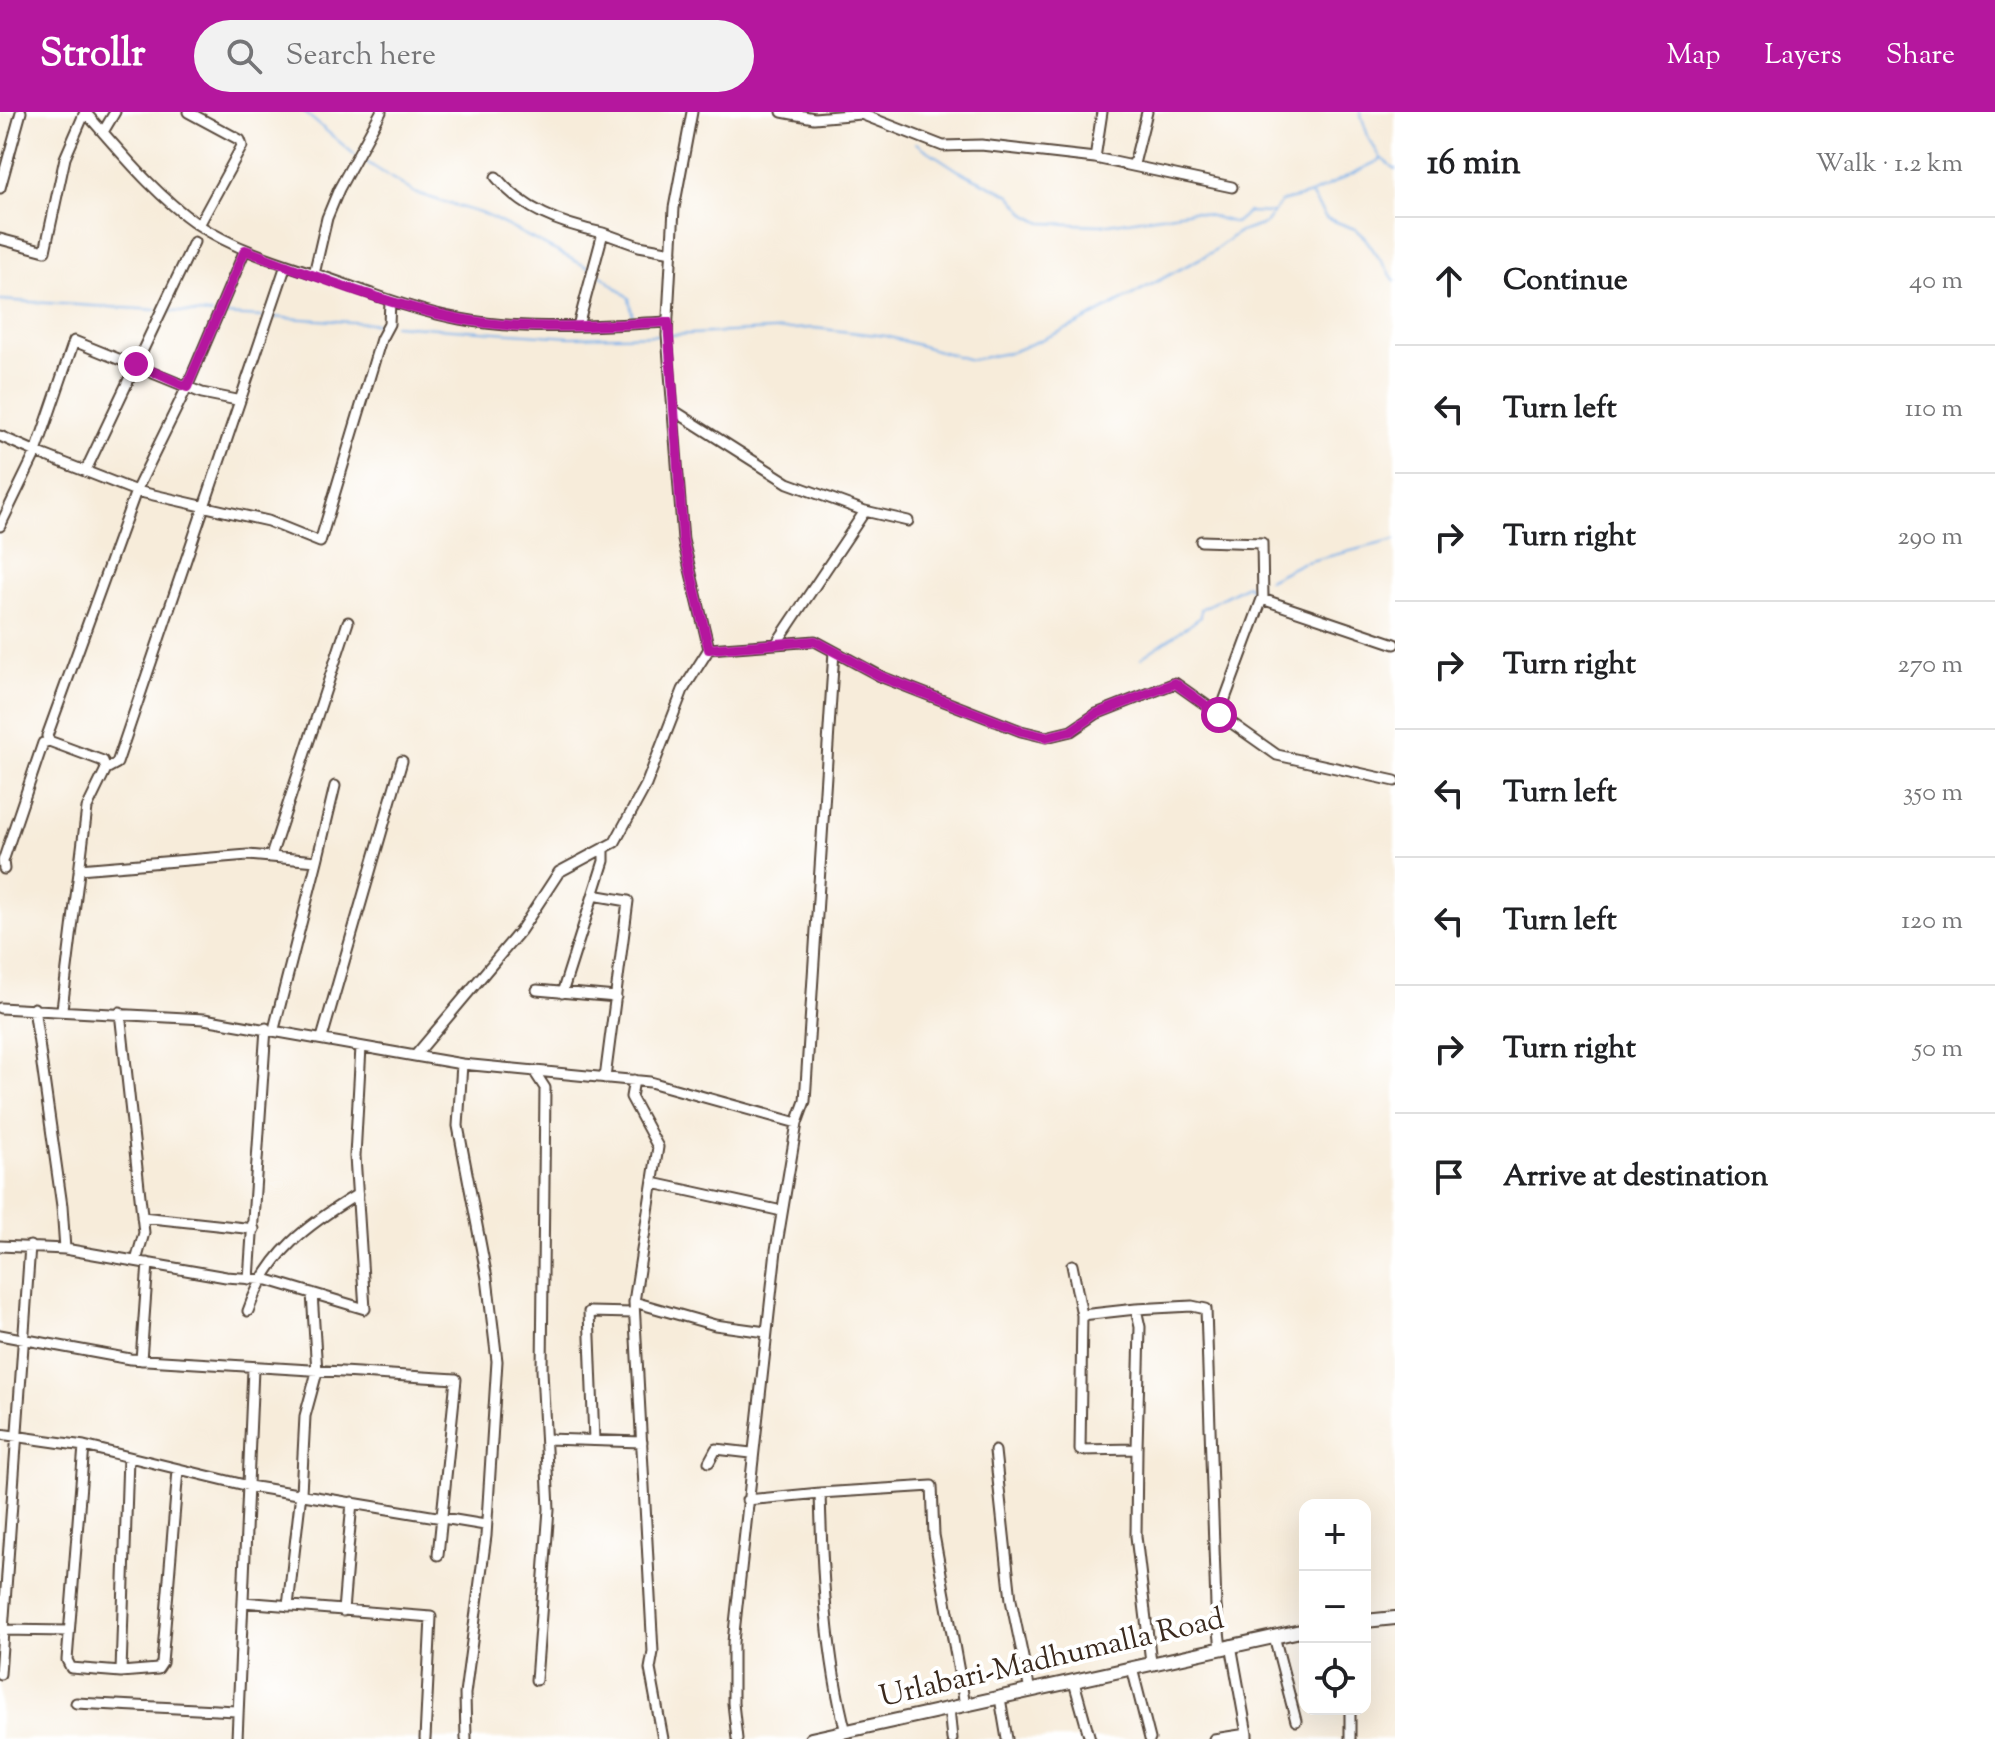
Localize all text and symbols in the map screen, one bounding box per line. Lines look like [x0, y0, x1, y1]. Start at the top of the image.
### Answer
search box [194, 20, 754, 92]
text: Strollr [40, 29, 146, 83]
icon: search [222, 34, 266, 78]
text: Search here [286, 35, 436, 78]
text: Map [1667, 36, 1720, 76]
text: Layers [1764, 36, 1842, 76]
text: Share [1886, 36, 1955, 76]
text: 16 min [1427, 140, 1521, 189]
text: Walk · 1.2 km [1816, 146, 1963, 183]
icon: ahead [1427, 259, 1471, 303]
text: Continue [1503, 260, 1628, 303]
text: 40 m [1909, 263, 1963, 300]
route end [118, 346, 154, 382]
icon: left [1427, 387, 1471, 431]
text: Turn left [1503, 388, 1617, 431]
text: 110 m [1905, 391, 1963, 428]
icon: right [1427, 515, 1471, 559]
text: Turn right [1503, 516, 1636, 559]
text: 290 m [1897, 519, 1963, 556]
icon: right [1427, 643, 1471, 687]
text: Turn right [1503, 644, 1636, 687]
text: 270 m [1898, 647, 1963, 684]
route start [1201, 697, 1237, 733]
icon: left [1427, 771, 1471, 815]
text: Turn left [1503, 772, 1617, 815]
text: 350 m [1903, 775, 1963, 812]
icon: left [1427, 899, 1471, 943]
text: Turn left [1503, 900, 1617, 943]
text: 120 m [1901, 903, 1963, 940]
icon: right [1427, 1027, 1471, 1071]
text: Turn right [1503, 1028, 1636, 1071]
text: 50 m [1913, 1031, 1963, 1068]
icon: arrive [1427, 1155, 1471, 1199]
text: Arrive at destination [1503, 1156, 1768, 1199]
map controls [1299, 1499, 1371, 1715]
button: + [1299, 1499, 1371, 1571]
button: − [1299, 1571, 1371, 1643]
street label: Urlabari-Madhumalla Road [876, 1598, 1228, 1720]
button: locate [1299, 1643, 1371, 1715]

